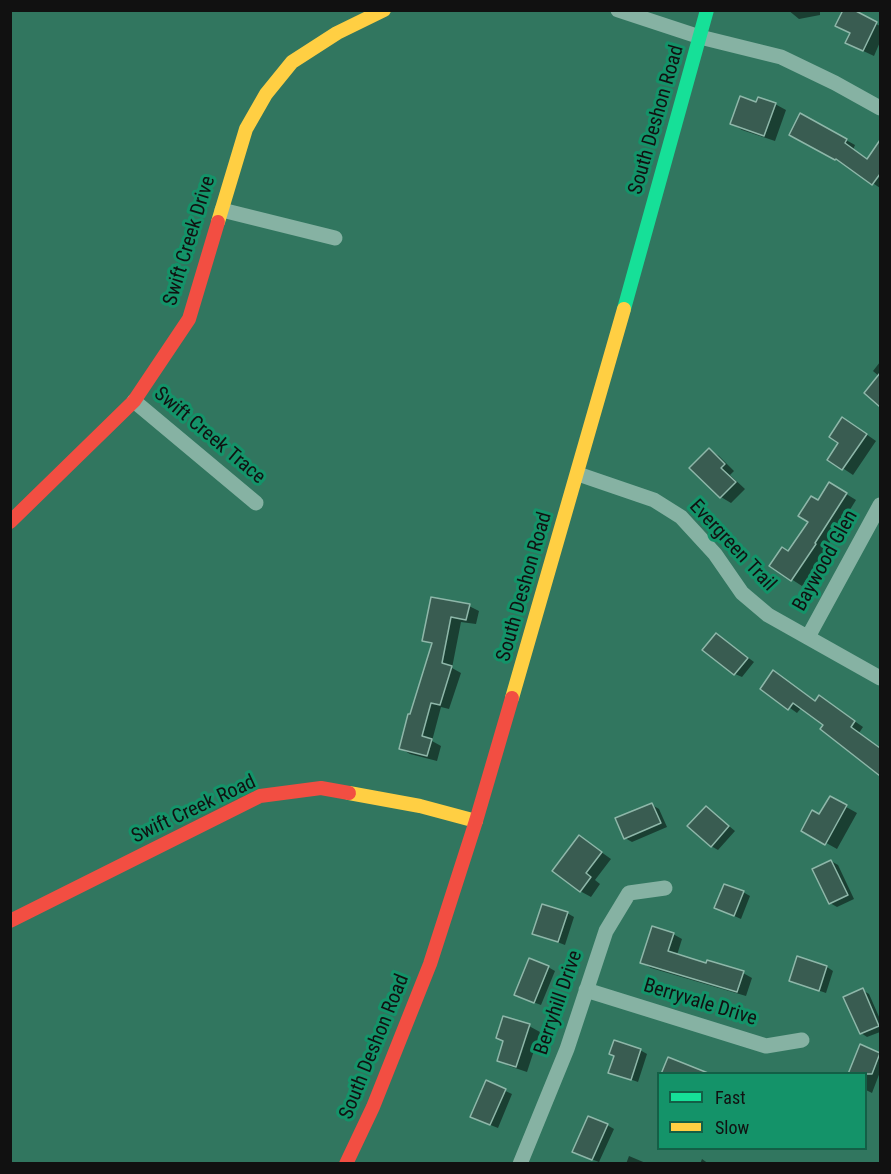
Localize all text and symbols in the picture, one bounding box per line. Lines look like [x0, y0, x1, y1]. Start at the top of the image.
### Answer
street label: South Deshon Road [624, 43, 690, 197]
street label: Swift Creek Drive [159, 173, 221, 309]
street label: Swift Creek Trace [148, 382, 270, 490]
street label: Evergreen Trail [684, 495, 780, 597]
street label: Baywood Glen [788, 506, 864, 616]
street label: South Deshon Road [492, 510, 558, 664]
street label: Swift Creek Road [128, 771, 260, 849]
street label: Berryhill Drive [530, 948, 588, 1058]
street label: South Deshon Road [335, 971, 415, 1123]
street label: Berryvale Drive [640, 974, 760, 1032]
legend [657, 1072, 867, 1150]
text: Fast [715, 1087, 746, 1108]
text: Slow [715, 1117, 749, 1138]

